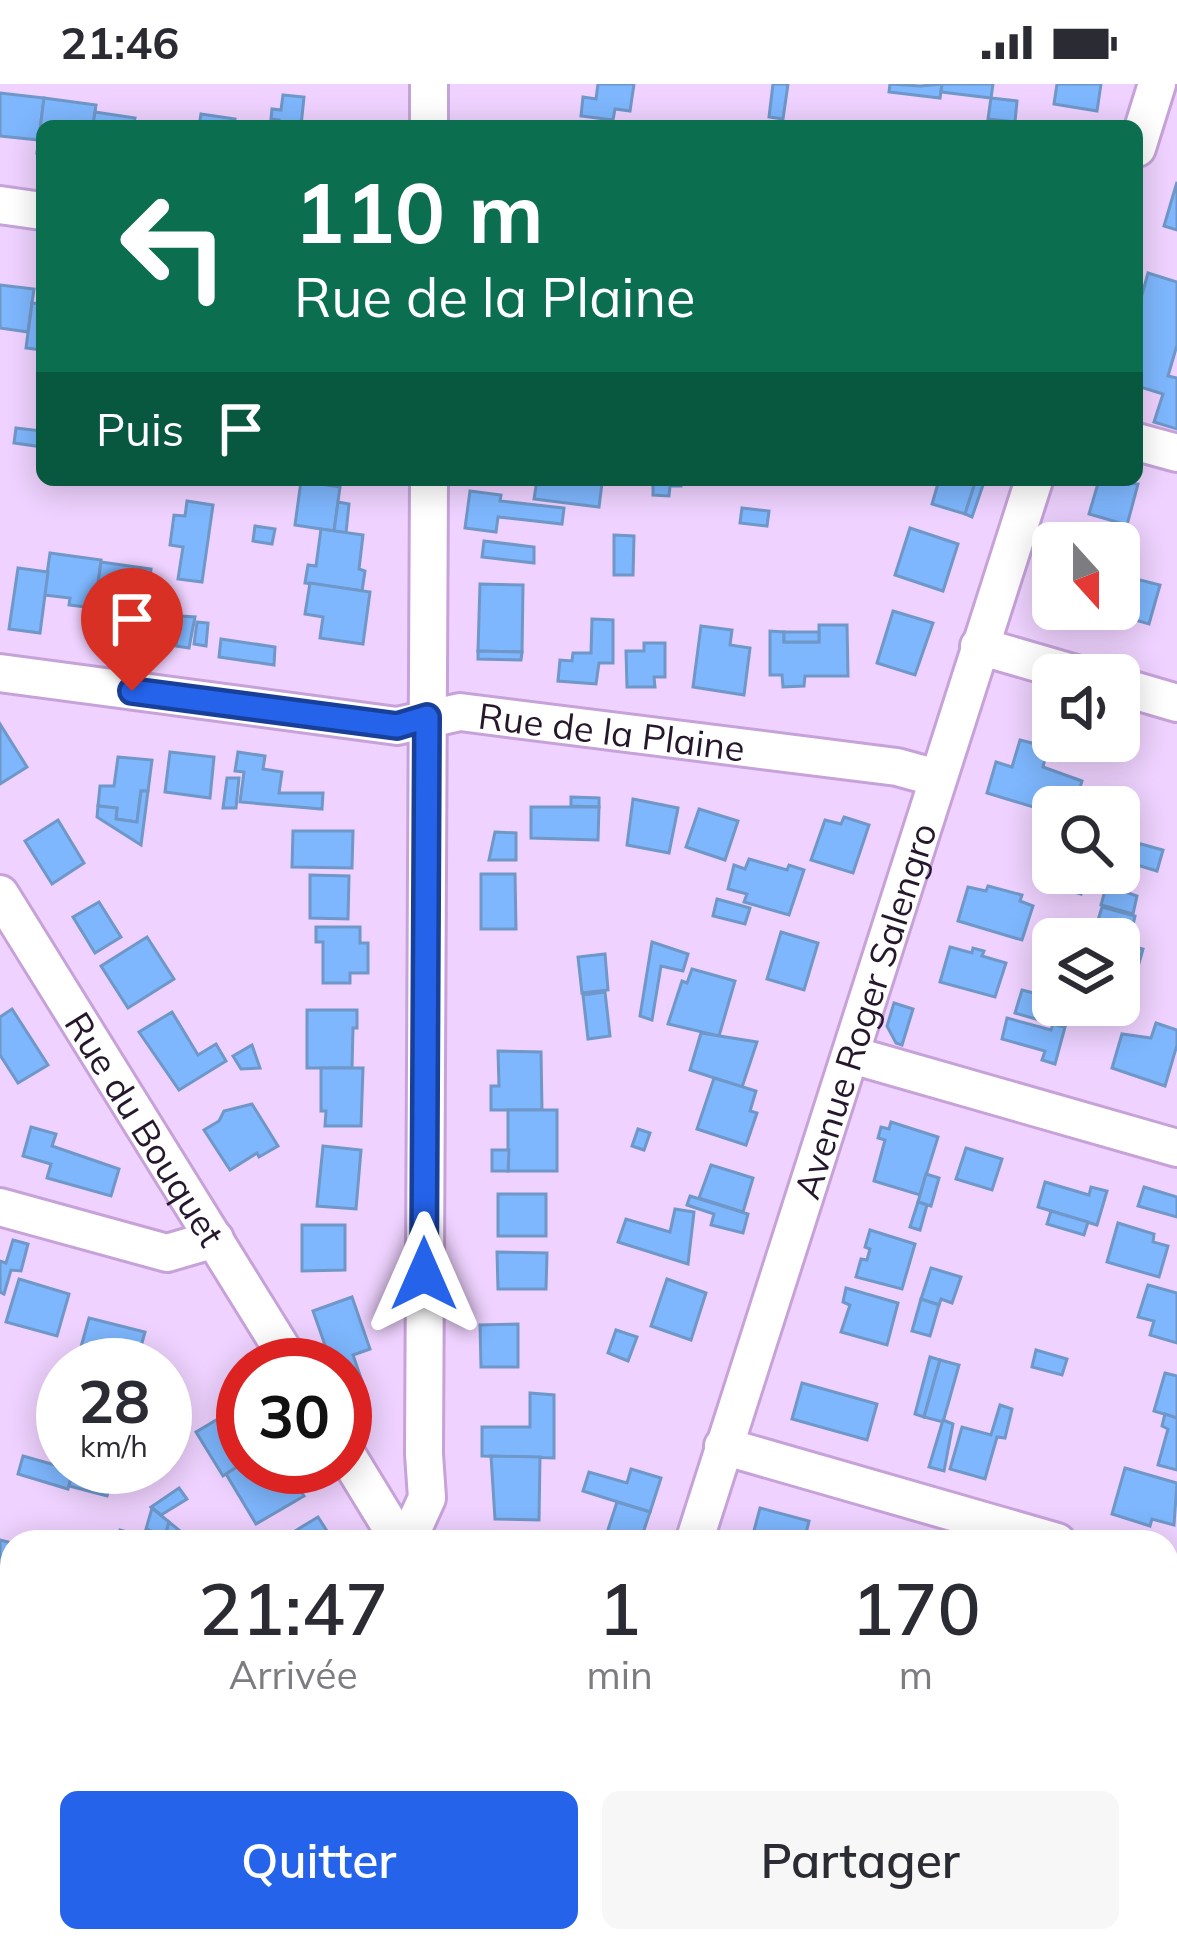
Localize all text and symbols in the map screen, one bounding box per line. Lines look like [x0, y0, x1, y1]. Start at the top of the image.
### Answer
text: 21:46 [60, 14, 179, 70]
text: 110 m [294, 159, 544, 264]
icon: left [96, 168, 252, 324]
text: Rue de la Plaine [294, 263, 696, 331]
icon: arrive [208, 396, 274, 462]
text: Puis [96, 401, 184, 457]
north arrow [1032, 522, 1140, 630]
map controls [1032, 522, 1140, 1026]
pin [81, 568, 183, 691]
icon: arrive [99, 586, 165, 652]
button: sound [1032, 654, 1140, 762]
street label: Rue de la Plaine [476, 692, 747, 770]
button: search [1032, 786, 1140, 894]
street label: Avenue Roger Salengro [783, 817, 945, 1204]
button: layers [1032, 918, 1140, 1026]
street label: Rue du Bouquet [56, 1003, 235, 1254]
position arrow [361, 1211, 487, 1337]
speed limit sign: 30 [216, 1338, 372, 1494]
text: 28 [78, 1363, 150, 1438]
text: km/h [80, 1427, 148, 1465]
text: 21:47 [198, 1563, 388, 1653]
text: 1 [598, 1563, 641, 1653]
text: 170 [851, 1563, 981, 1653]
text: Arrivée [229, 1650, 358, 1699]
text: min [586, 1650, 653, 1699]
text: m [899, 1650, 933, 1699]
button: Quitter [60, 1791, 578, 1929]
button: Partager [602, 1791, 1119, 1929]

